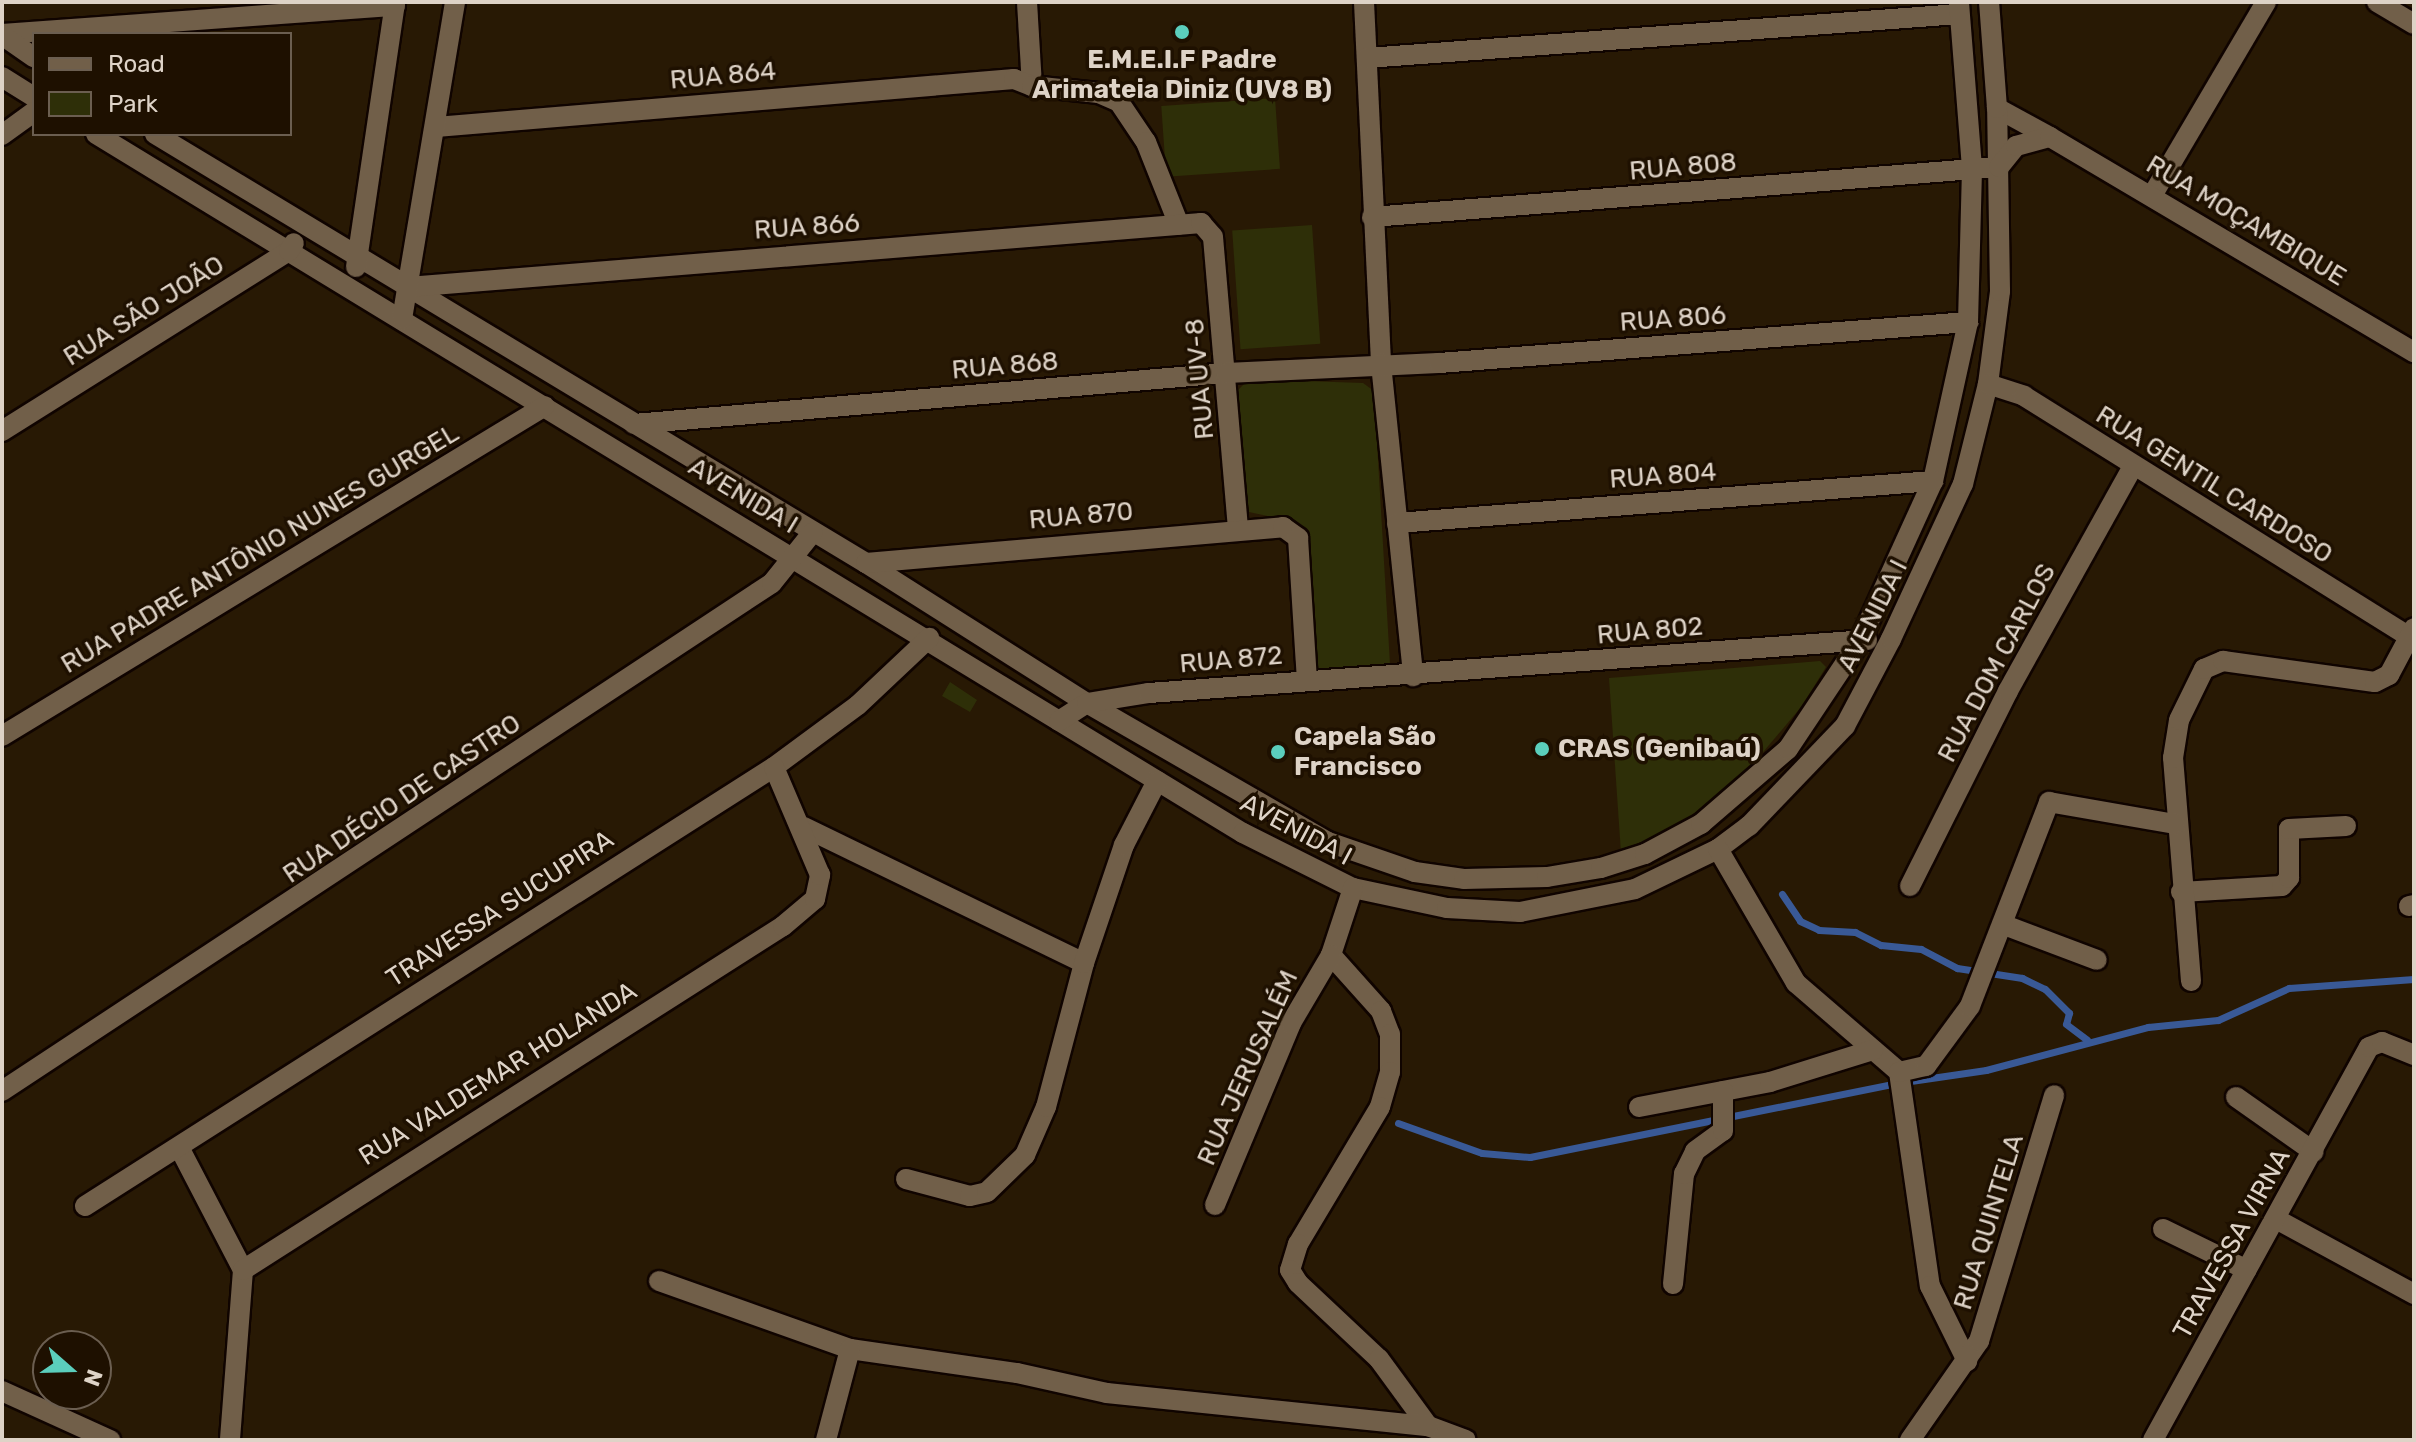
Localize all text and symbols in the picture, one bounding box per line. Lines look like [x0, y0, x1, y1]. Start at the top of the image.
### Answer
marker: E.M.E.I.F Padre Arimateia Diniz (UV8 B) [1173, 23, 1191, 41]
legend [32, 32, 292, 136]
place label: E.M.E.I.F Padre Arimateia Diniz (UV8 B) [1032, 44, 1332, 106]
text: Road [108, 50, 165, 78]
street label: RUA 864 [668, 56, 778, 96]
text: Park [108, 90, 158, 118]
street label: RUA 808 [1628, 147, 1738, 187]
street label: RUA MOÇAMBIQUE [2140, 149, 2352, 293]
street label: RUA 866 [753, 208, 861, 246]
street label: RUA SÃO JOÃO [58, 249, 230, 373]
street label: RUA 806 [1618, 300, 1728, 338]
street label: RUA UV-8 [1179, 317, 1221, 441]
street label: RUA 868 [950, 346, 1060, 386]
street label: RUA GENTIL CARDOSO [2089, 399, 2339, 571]
street label: RUA PADRE ANTÔNIO NUNES GURGEL [55, 417, 465, 681]
street label: AVENIDA I [682, 451, 804, 541]
street label: RUA 804 [1608, 457, 1718, 495]
street label: RUA 870 [1027, 496, 1135, 536]
street label: AVENIDA I [1831, 554, 1915, 678]
street label: RUA DOM CARLOS [1931, 558, 2063, 768]
street label: RUA 802 [1595, 611, 1705, 651]
street label: RUA 872 [1178, 640, 1284, 680]
street label: RUA DÉCIO DE CASTRO [277, 708, 527, 890]
place label: Capela São Francisco [1294, 721, 1436, 782]
place label: CRAS (Genibaú) [1558, 733, 1761, 765]
marker: CRAS (Genibaú) [1533, 740, 1551, 758]
marker: Capela São Francisco [1269, 743, 1287, 761]
street label: AVENIDA I [1235, 787, 1357, 873]
street label: TRAVESSA SUCUPIRA [380, 824, 620, 994]
street label: RUA JERUSALÉM [1191, 965, 1305, 1171]
street label: RUA VALDEMAR HOLANDA [353, 975, 643, 1173]
street label: RUA QUINTELA [1947, 1130, 2031, 1314]
street label: TRAVESSA VIRNA [2167, 1143, 2297, 1345]
north arrow [32, 1330, 112, 1410]
text: N [78, 1366, 109, 1390]

